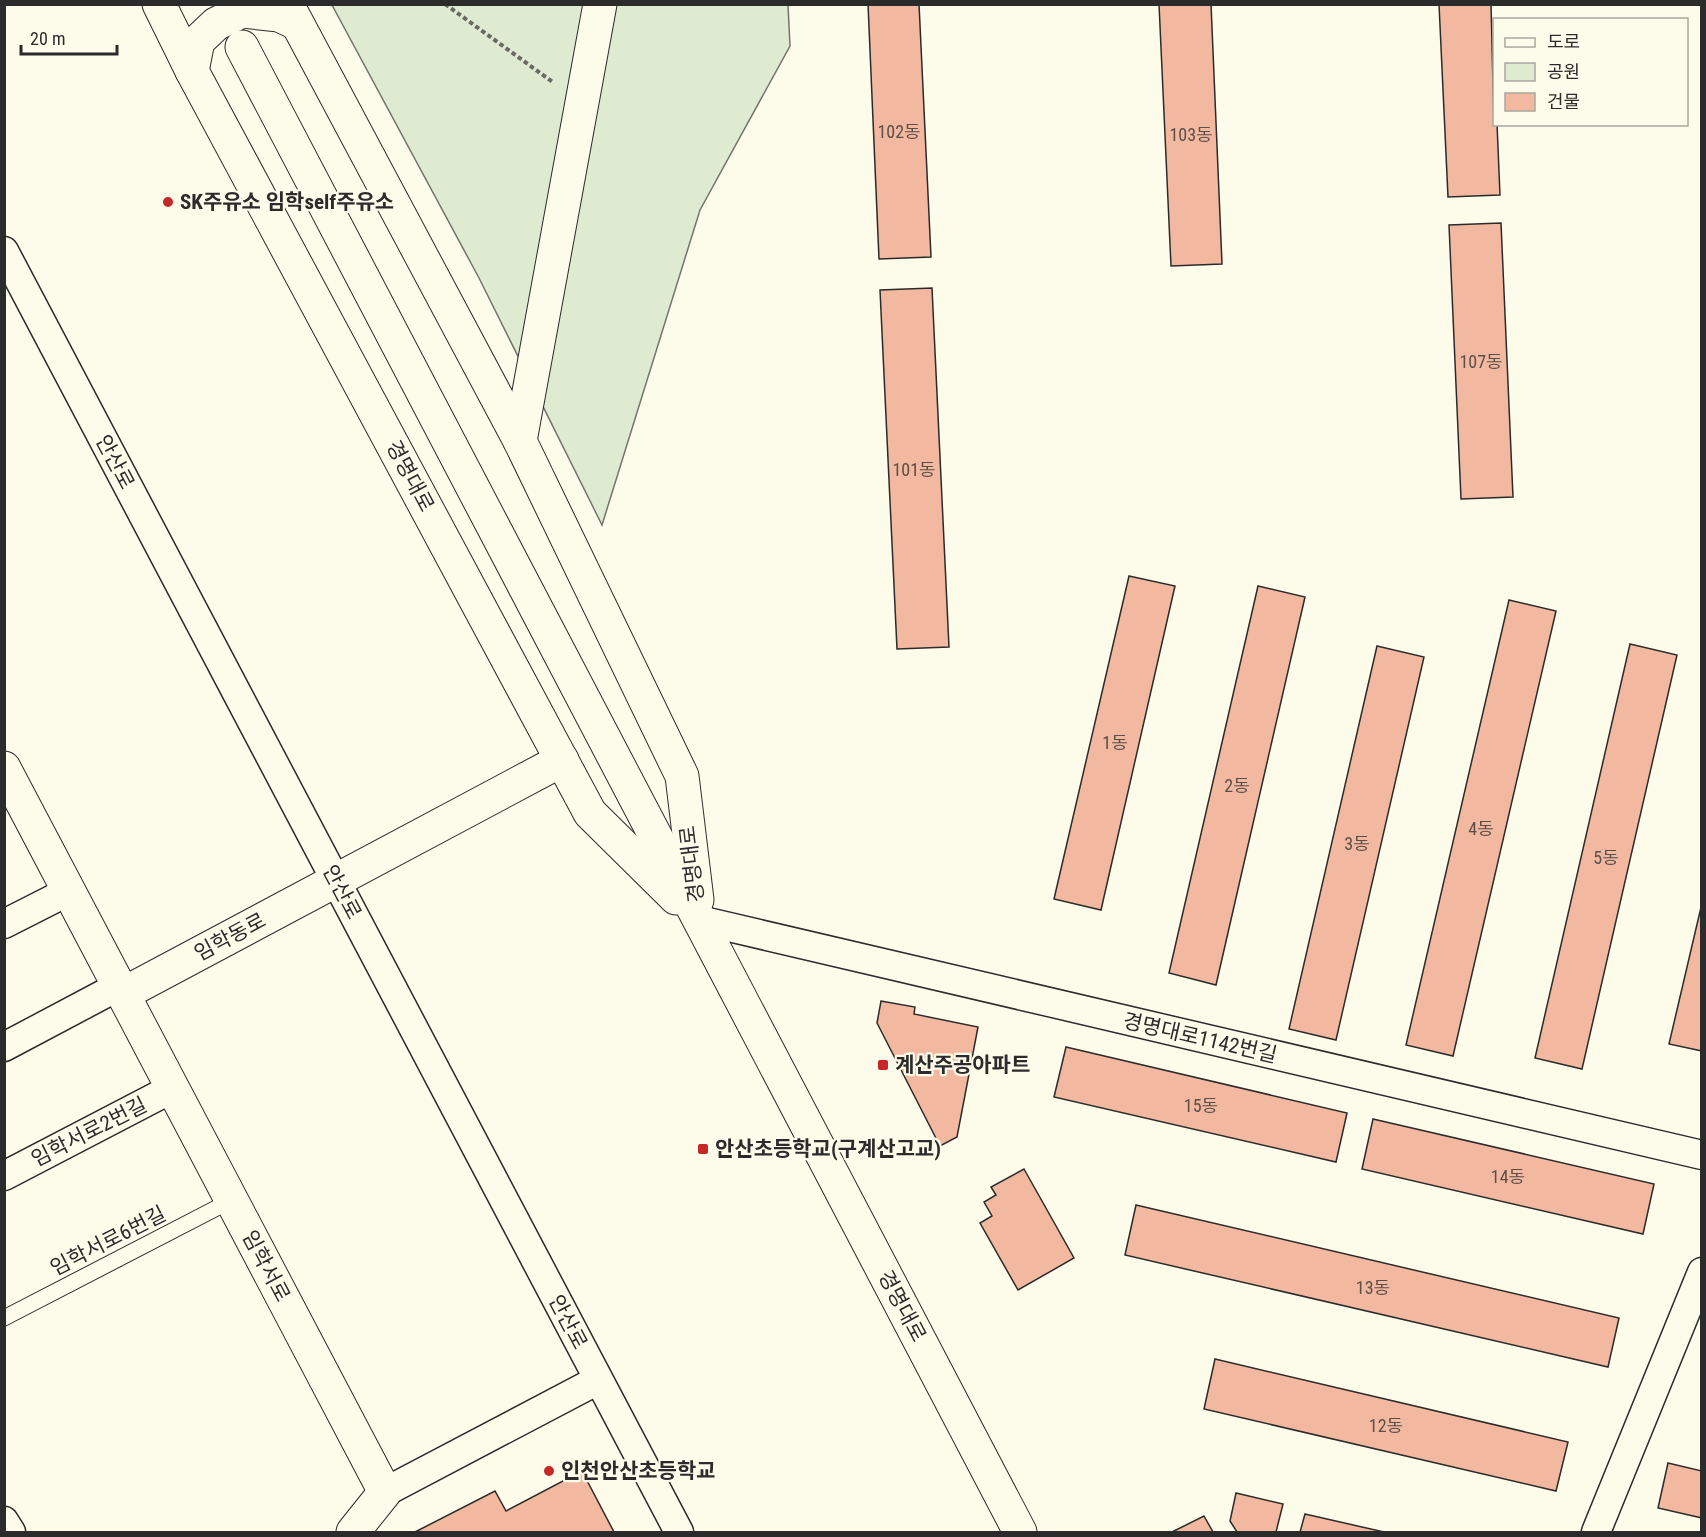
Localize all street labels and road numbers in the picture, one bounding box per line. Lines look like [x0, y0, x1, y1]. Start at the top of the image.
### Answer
street label: 안산로 [91, 431, 139, 493]
street label: 경명대로 [381, 436, 439, 516]
street label: 경명대로 [675, 824, 709, 904]
street label: 안산로 [318, 861, 366, 923]
street label: 임학동로 [190, 908, 270, 966]
street label: 경명대로1142번길 [1121, 1009, 1279, 1067]
street label: 임학서로2번길 [27, 1093, 151, 1171]
street label: 임학서로6번길 [46, 1202, 170, 1280]
street label: 임학서로 [237, 1226, 295, 1306]
street label: 경명대로 [873, 1266, 931, 1346]
street label: 안산로 [544, 1291, 592, 1353]

